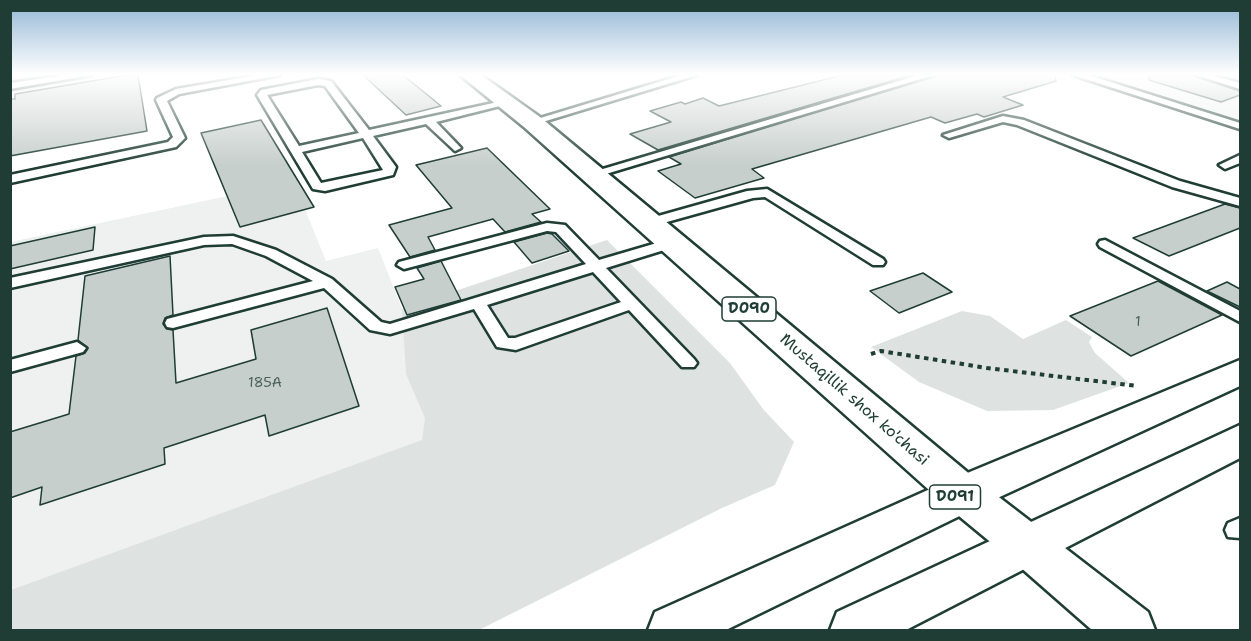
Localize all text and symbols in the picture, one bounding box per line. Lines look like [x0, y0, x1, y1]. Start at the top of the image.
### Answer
road number: D090 [722, 297, 776, 321]
house number: 1 [1135, 314, 1141, 330]
street label: Mustaqillik shox ko'chasi [776, 330, 932, 470]
house number: 185A [248, 375, 282, 391]
road number: D091 [930, 485, 980, 509]

